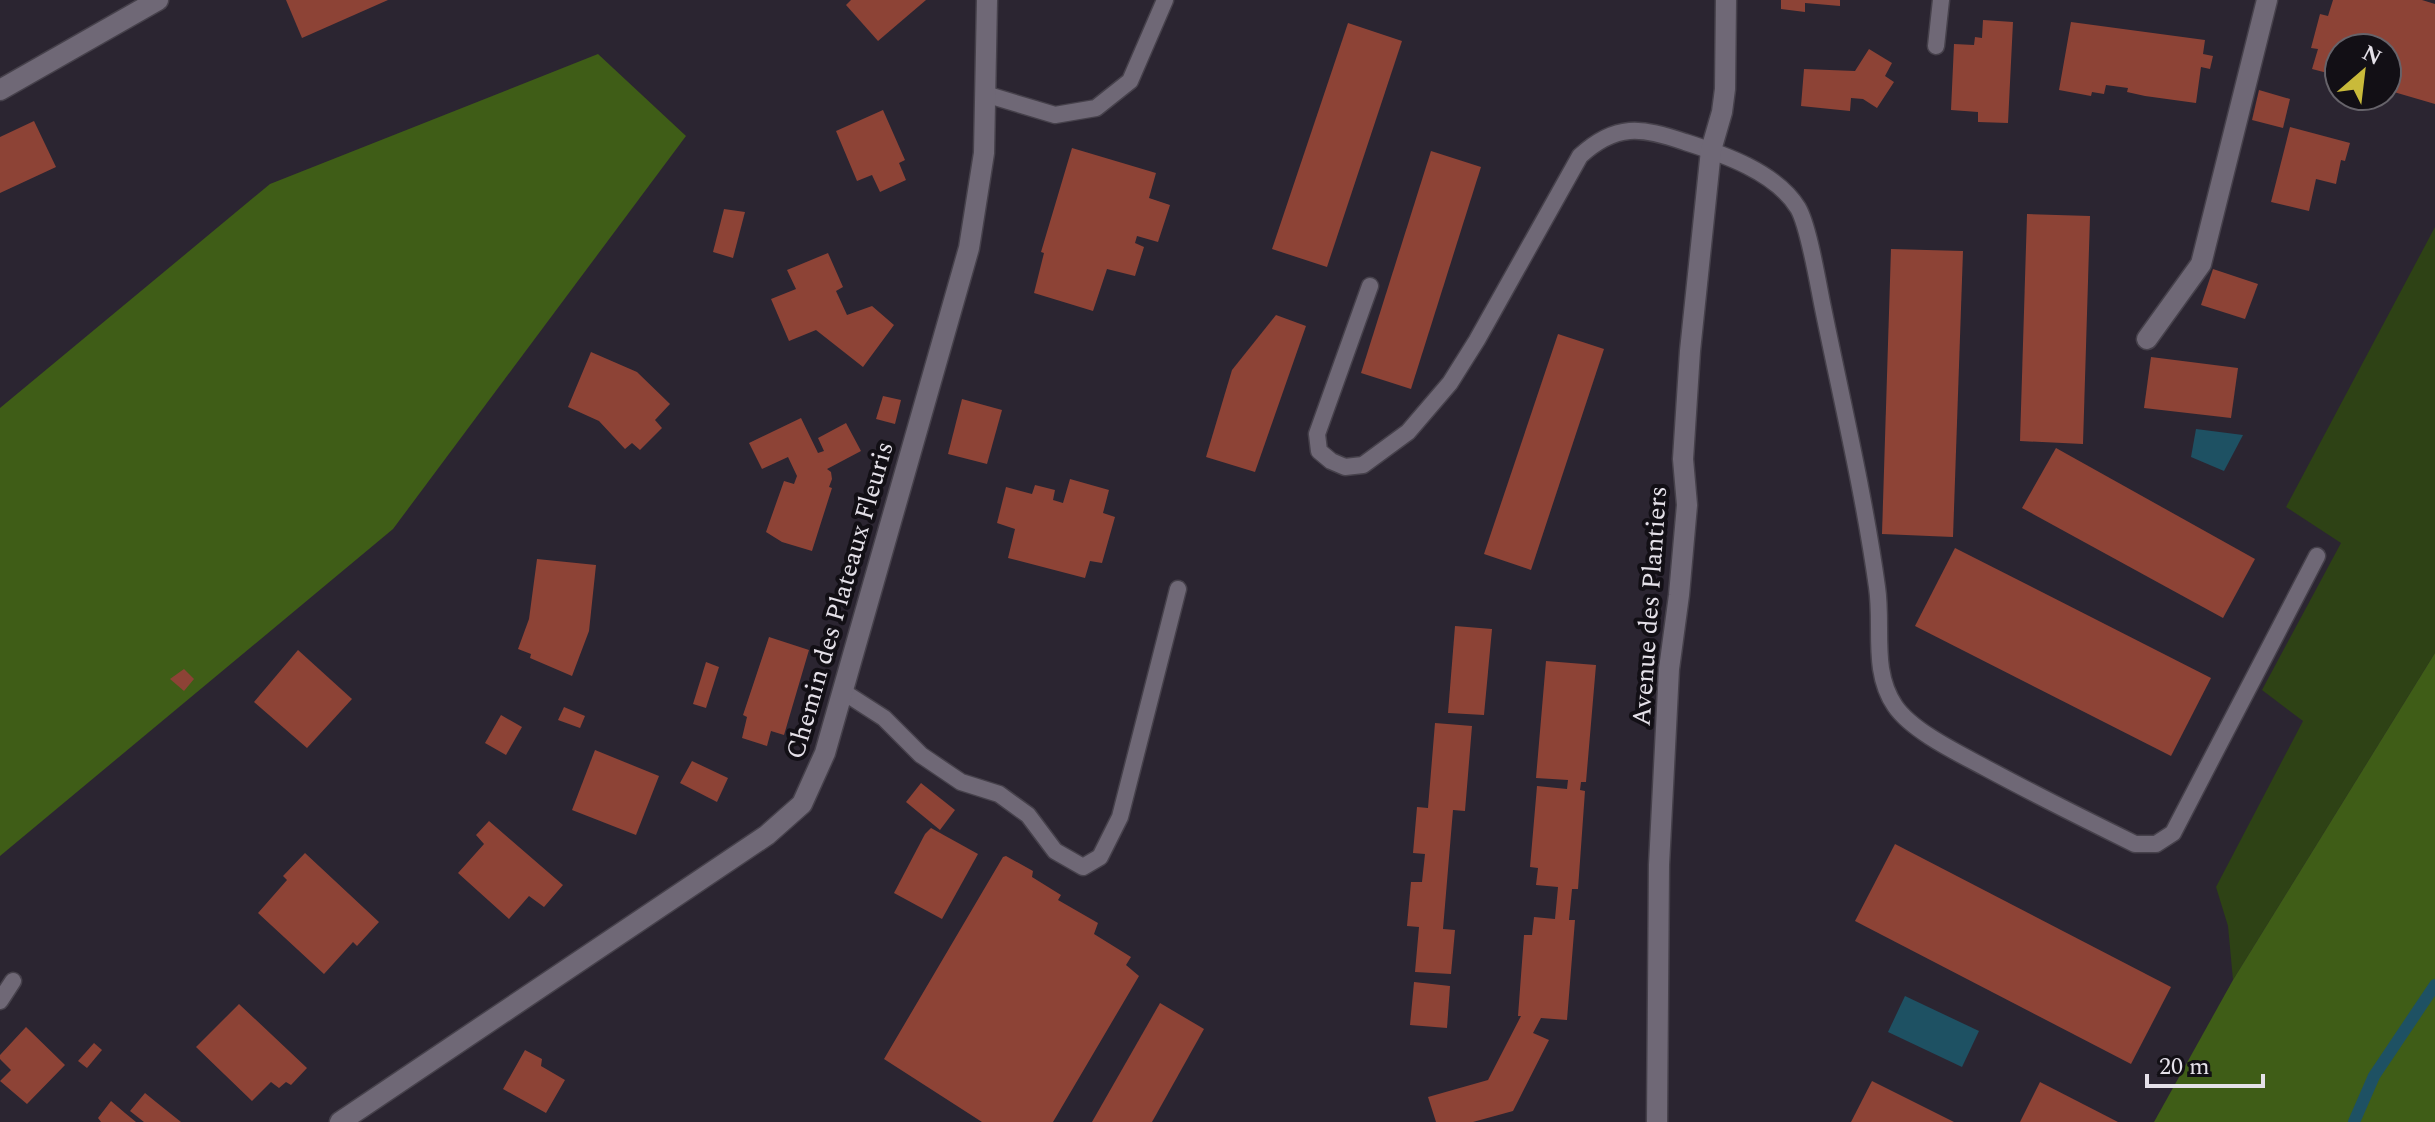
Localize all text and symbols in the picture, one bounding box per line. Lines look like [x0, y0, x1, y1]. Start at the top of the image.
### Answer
north arrow [2323, 32, 2403, 112]
text: N [2356, 37, 2387, 74]
street label: Chemin des Plateaux Fleuris [775, 437, 905, 764]
street label: Avenue des Plantiers [1622, 485, 1678, 728]
scale bar [2147, 1038, 2263, 1088]
text: 20 m [2159, 1049, 2210, 1085]

